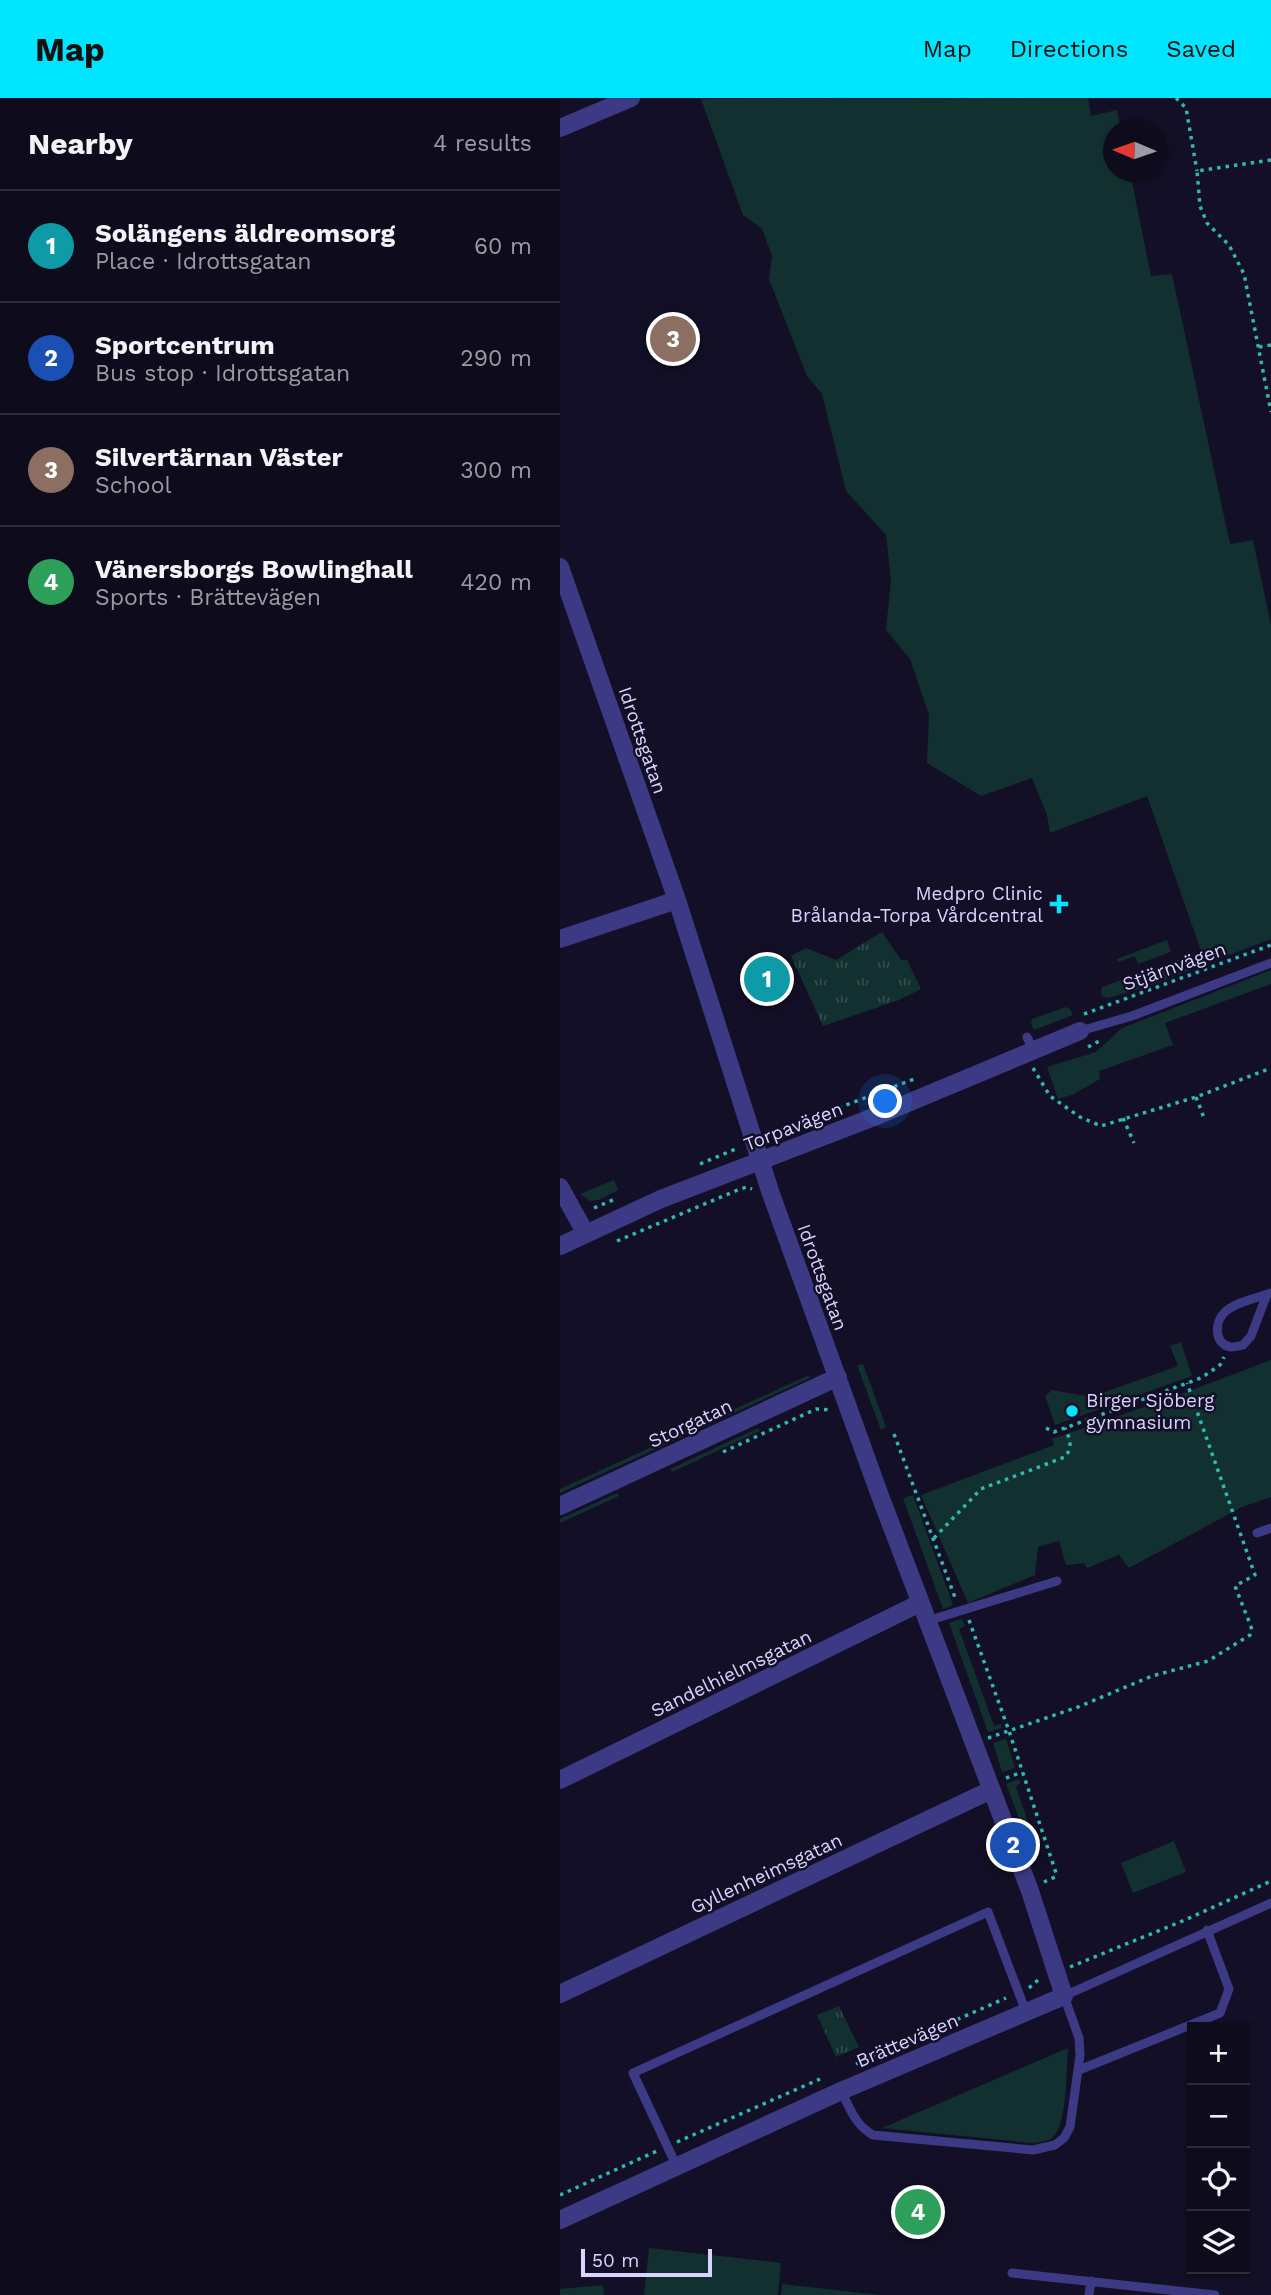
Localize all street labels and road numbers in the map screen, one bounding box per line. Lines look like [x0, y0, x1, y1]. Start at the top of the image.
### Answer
street label: Idrottsgatan [613, 684, 672, 797]
street label: Stjärnvägen [1119, 937, 1229, 996]
street label: Torpavägen [740, 1097, 846, 1156]
street label: Idrottsgatan [793, 1221, 852, 1334]
street label: Storgatan [645, 1394, 736, 1453]
street label: Sandelhielmsgatan [647, 1625, 815, 1722]
street label: Gyllenheimsgatan [687, 1828, 846, 1919]
street label: Brättevägen [853, 2009, 962, 2072]

